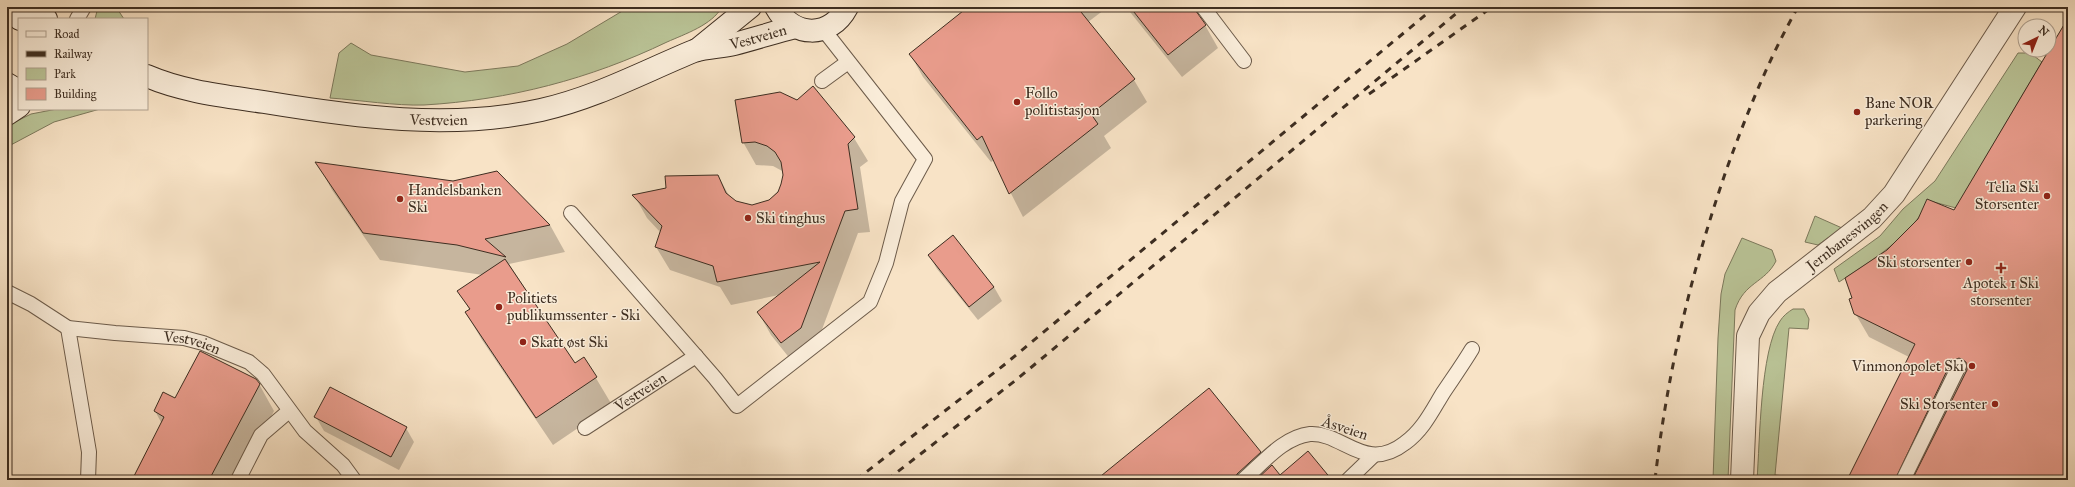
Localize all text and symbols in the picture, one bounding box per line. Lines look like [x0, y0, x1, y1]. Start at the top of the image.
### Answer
legend [18, 18, 148, 110]
north arrow [2017, 18, 2057, 58]
street label: Vestveien [727, 21, 789, 54]
text: N [2036, 23, 2052, 39]
text: Road [54, 27, 80, 41]
text: Railway [54, 47, 93, 61]
text: Park [54, 67, 76, 81]
place label: Follo politistasjon [1024, 84, 1100, 119]
text: Building [54, 87, 97, 102]
place label: Bane NOR parkering [1864, 94, 1934, 129]
marker: Follo politistasjon [1012, 97, 1022, 107]
marker: Bane NOR parkering [1852, 107, 1862, 117]
street label: Vestveien [408, 110, 468, 129]
place label: Telia Ski Storsenter [1975, 178, 2039, 213]
place label: Handelsbanken Ski [408, 181, 502, 216]
marker: Telia Ski Storsenter [2042, 191, 2052, 201]
marker: Handelsbanken Ski [395, 194, 405, 204]
street label: Jernbanesvingen [1801, 198, 1892, 277]
place label: Ski tinghus [756, 209, 825, 227]
marker: Ski tinghus [743, 213, 753, 223]
place label: Ski storsenter [1877, 253, 1961, 271]
marker: Ski storsenter [1964, 257, 1974, 267]
marker: Apotek 1 Ski storsenter [1996, 263, 2006, 273]
place label: Apotek 1 Ski storsenter [1962, 274, 2039, 309]
place label: Politiets publikumssenter - Ski [506, 289, 640, 324]
marker: Politiets publikumssenter - Ski [494, 302, 504, 312]
street label: Vestveien [162, 327, 223, 358]
place label: Skatt øst Ski [531, 333, 608, 351]
marker: Skatt øst Ski [518, 337, 528, 347]
place label: Vinmonopolet Ski [1851, 357, 1964, 375]
marker: Vinmonopolet Ski [1967, 361, 1977, 371]
street label: Vestveien [610, 369, 670, 416]
place label: Ski Storsenter [1900, 395, 1987, 413]
marker: Ski Storsenter [1990, 399, 2000, 409]
street label: Åsveien [1319, 412, 1370, 444]

